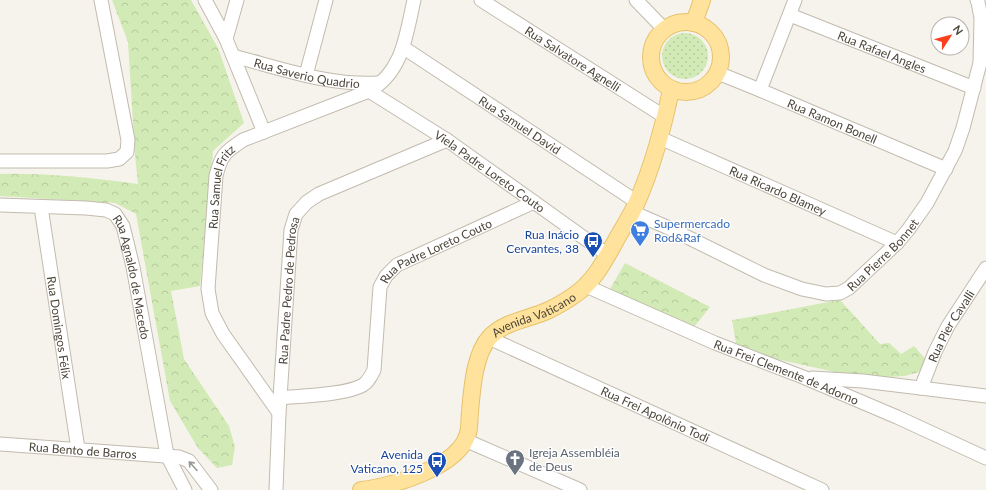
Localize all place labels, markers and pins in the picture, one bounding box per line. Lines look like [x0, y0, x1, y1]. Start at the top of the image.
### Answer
place label: Supermercado Rod&Raf [654, 216, 730, 245]
supermarket icon: Supermercado Rod&Raf [629, 219, 651, 247]
place label: Rua Inácio Cervantes, 38 [506, 227, 579, 256]
bus stop icon: Rua Inácio Cervantes, 38 [582, 230, 604, 258]
place label: Igreja Assembléia de Deus [529, 445, 620, 474]
place label: Avenida Vaticano, 125 [351, 447, 423, 476]
church icon: Igreja Assembléia de Deus [504, 448, 526, 476]
bus stop icon: Avenida Vaticano, 125 [426, 450, 448, 478]

